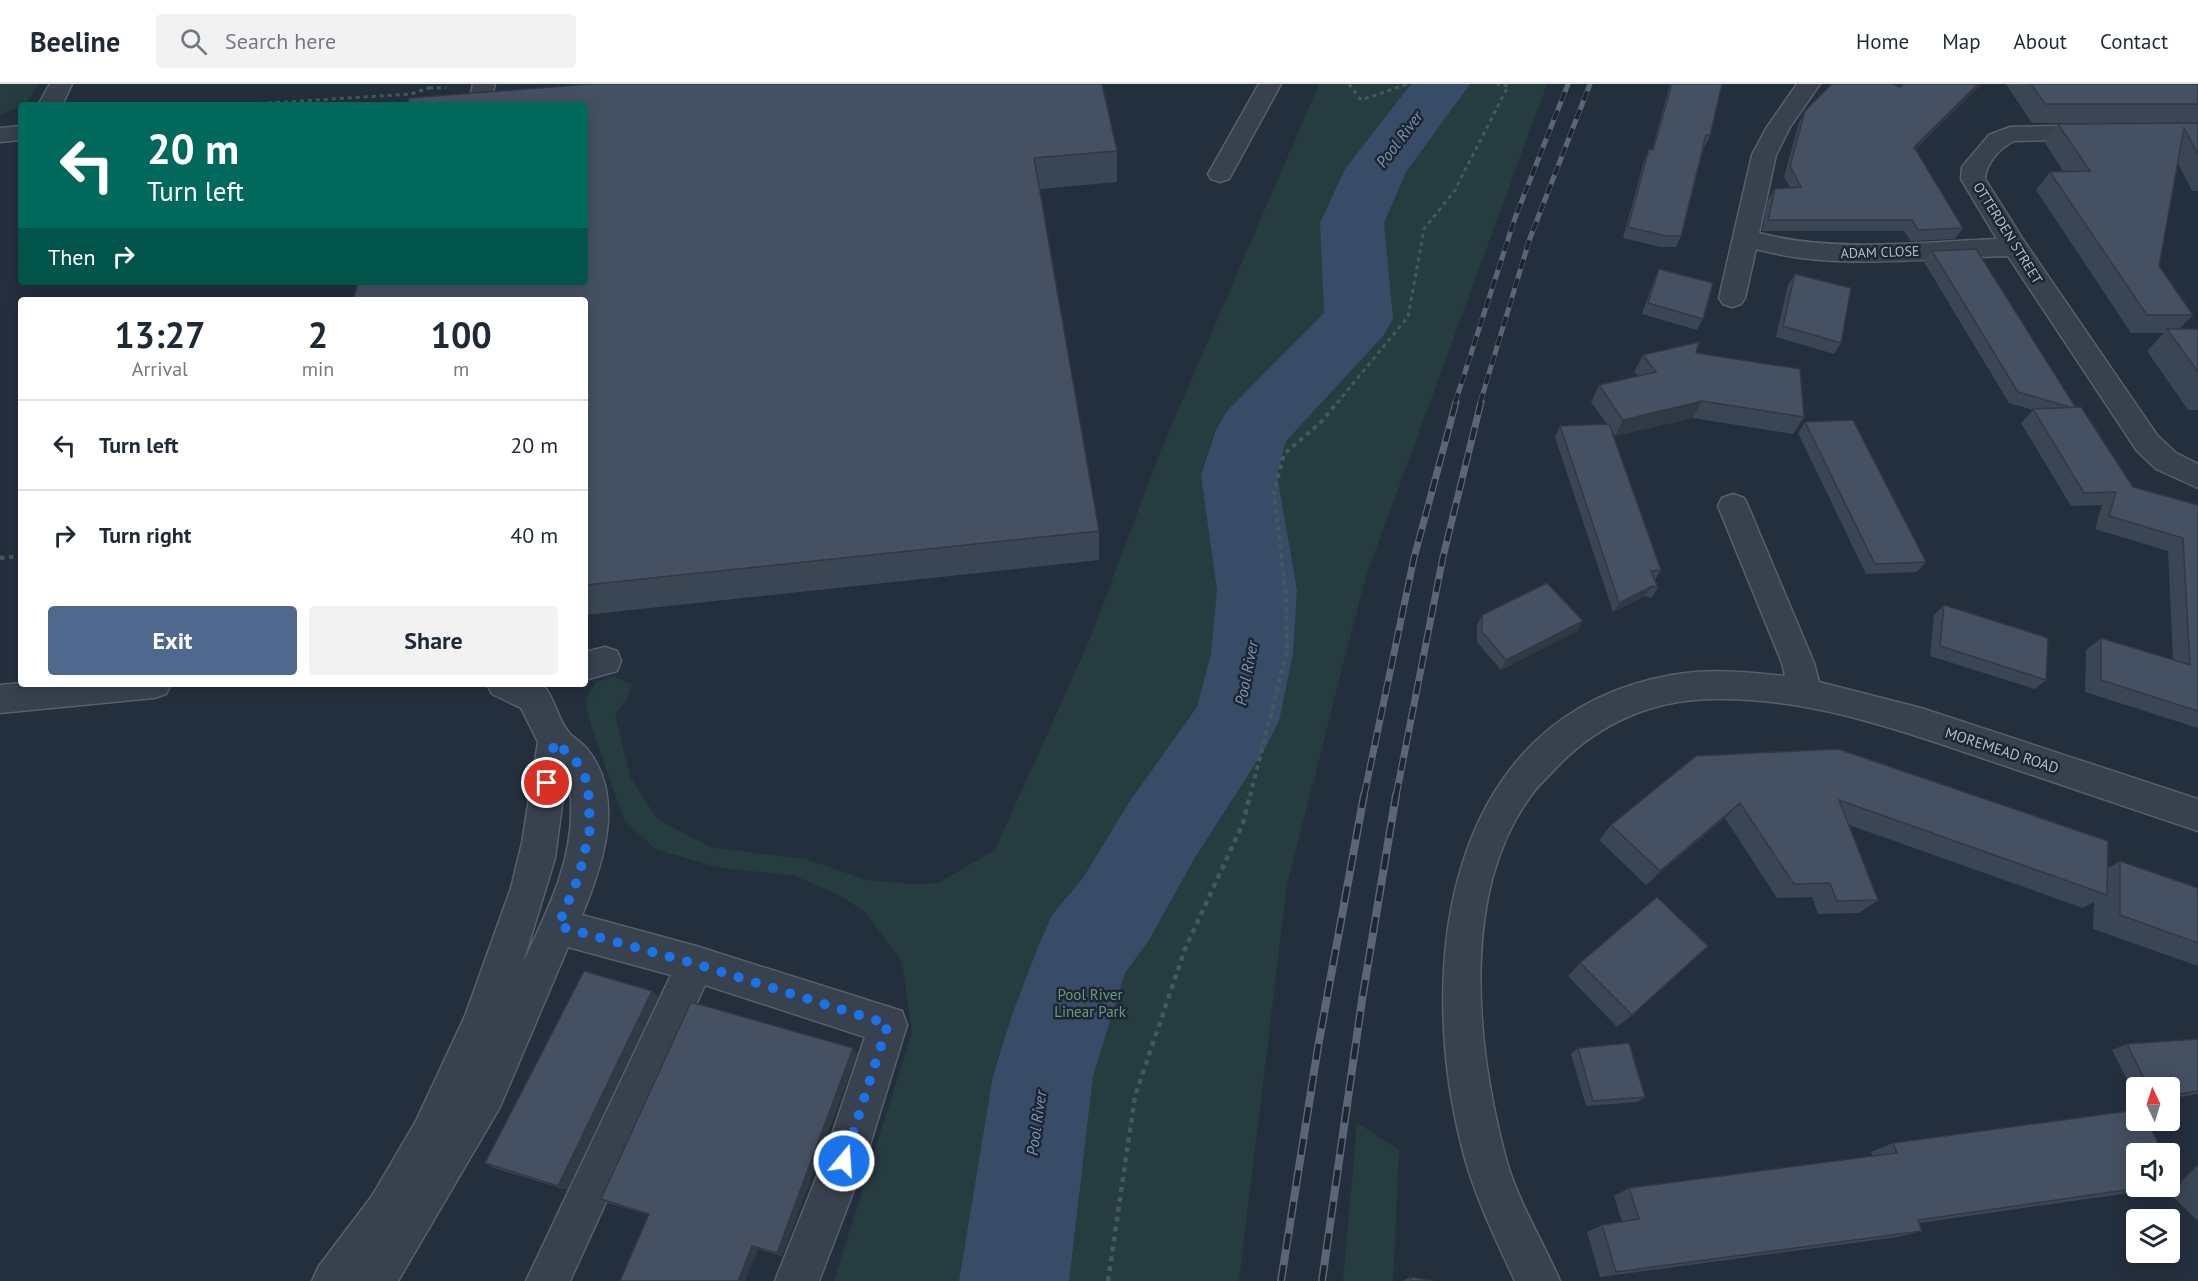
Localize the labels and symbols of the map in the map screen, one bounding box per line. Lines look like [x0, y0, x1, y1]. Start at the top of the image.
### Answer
water label: Pool River [1371, 105, 1428, 171]
street label: OTTERDEN STREET [1969, 179, 2047, 287]
street label: ADAM CLOSE [1840, 242, 1920, 262]
water label: Pool River [1230, 637, 1262, 707]
street label: MOREMEAD ROAD [1943, 723, 2061, 777]
pin [521, 757, 572, 808]
park label: Pool River Linear Park [1054, 985, 1127, 1021]
north arrow [2126, 1077, 2180, 1131]
water label: Pool River [1022, 1087, 1051, 1157]
position arrow [812, 1129, 876, 1193]

